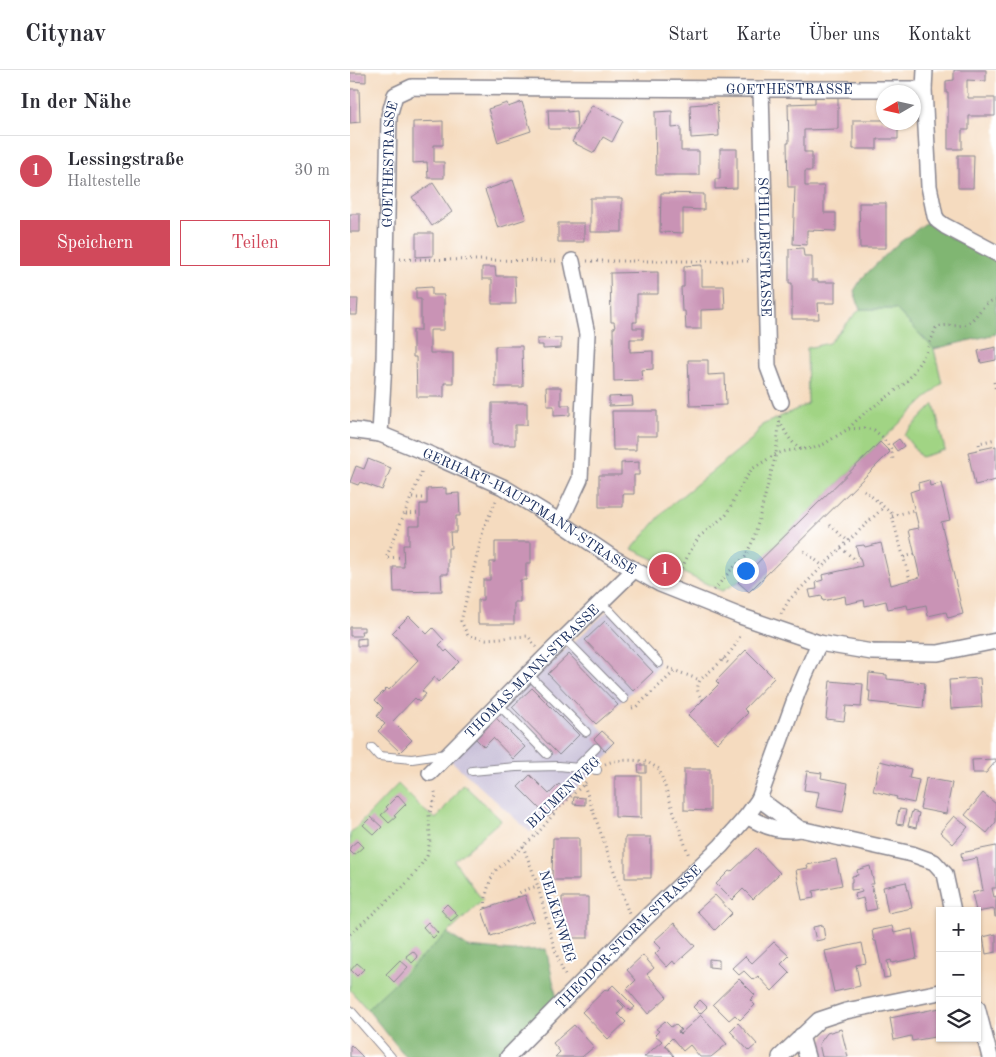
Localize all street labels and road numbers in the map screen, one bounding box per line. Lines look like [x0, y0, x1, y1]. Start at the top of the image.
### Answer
street label: GOETHESTRASSE [726, 83, 853, 97]
street label: GOETHESTRASSE [381, 100, 401, 228]
street label: SCHILLERSTRASSE [755, 177, 773, 317]
street label: GERHART-HAUPTMANN-STRASSE [420, 446, 638, 577]
street label: THOMAS-MANN-STRASSE [463, 602, 602, 741]
street label: BLUMENWEG [524, 754, 603, 831]
street label: THEODOR-STORM-STRASSE [553, 863, 704, 1012]
street label: NELKENWEG [536, 869, 578, 964]

